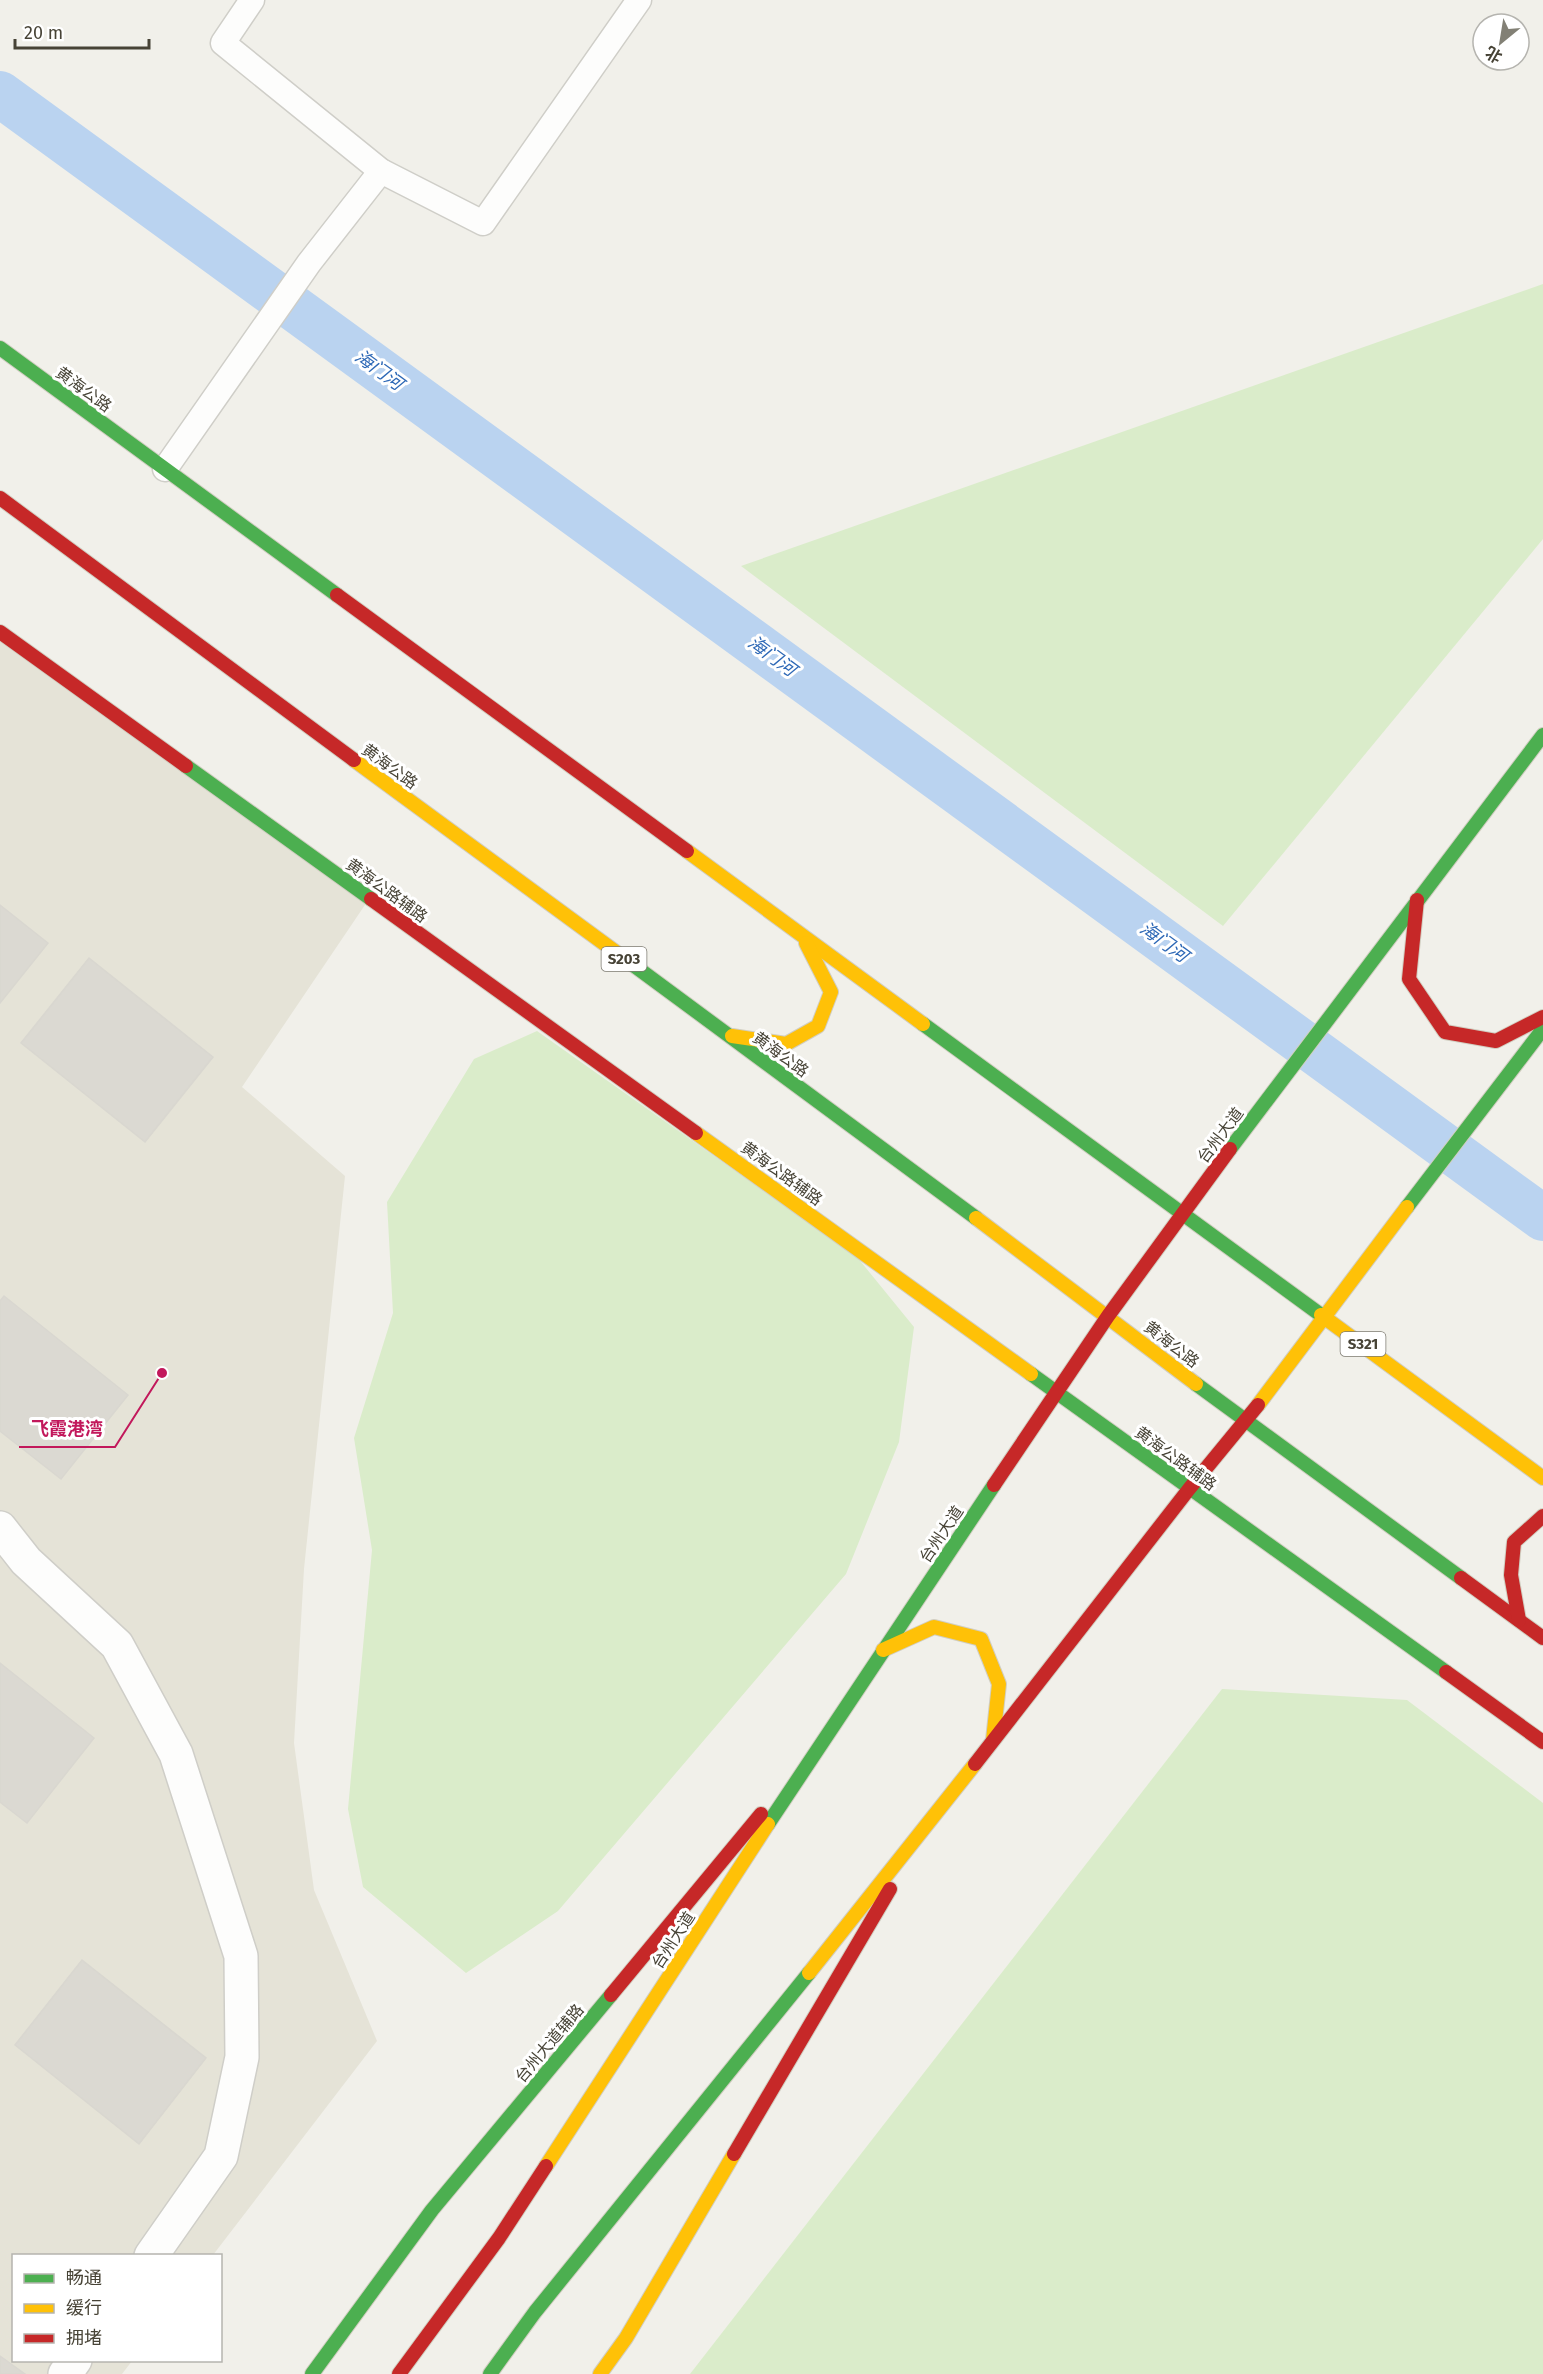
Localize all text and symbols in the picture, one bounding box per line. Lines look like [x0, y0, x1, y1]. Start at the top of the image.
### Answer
scale bar [15, 12, 148, 50]
north arrow [1471, 12, 1531, 72]
text: 20 m [24, 22, 63, 44]
text: 北 [1482, 42, 1505, 67]
water label: 海门河 [351, 345, 410, 397]
street label: 黄海公路 [52, 363, 115, 416]
water label: 海门河 [744, 631, 803, 683]
street label: 黄海公路 [358, 740, 421, 793]
street label: 黄海公路辅路 [342, 855, 431, 926]
water label: 海门河 [1136, 917, 1195, 969]
road number: S203 [602, 947, 646, 971]
street label: 黄海公路 [749, 1028, 812, 1081]
street label: 台州大道 [1194, 1104, 1247, 1167]
street label: 黄海公路辅路 [737, 1138, 826, 1209]
street label: 黄海公路 [1141, 1317, 1203, 1372]
road number: S321 [1340, 1332, 1386, 1356]
callout: 飞霞港湾 [19, 1411, 115, 1447]
text: 飞霞港湾 [31, 1418, 103, 1440]
street label: 黄海公路辅路 [1131, 1423, 1220, 1494]
street label: 台州大道 [916, 1502, 967, 1566]
street label: 台州大道 [648, 1908, 699, 1972]
street label: 台州大道辅路 [511, 2000, 588, 2086]
legend [12, 2254, 222, 2362]
text: 畅通 [66, 2267, 102, 2289]
text: 缓行 [66, 2297, 102, 2319]
text: 拥堵 [66, 2327, 102, 2349]

